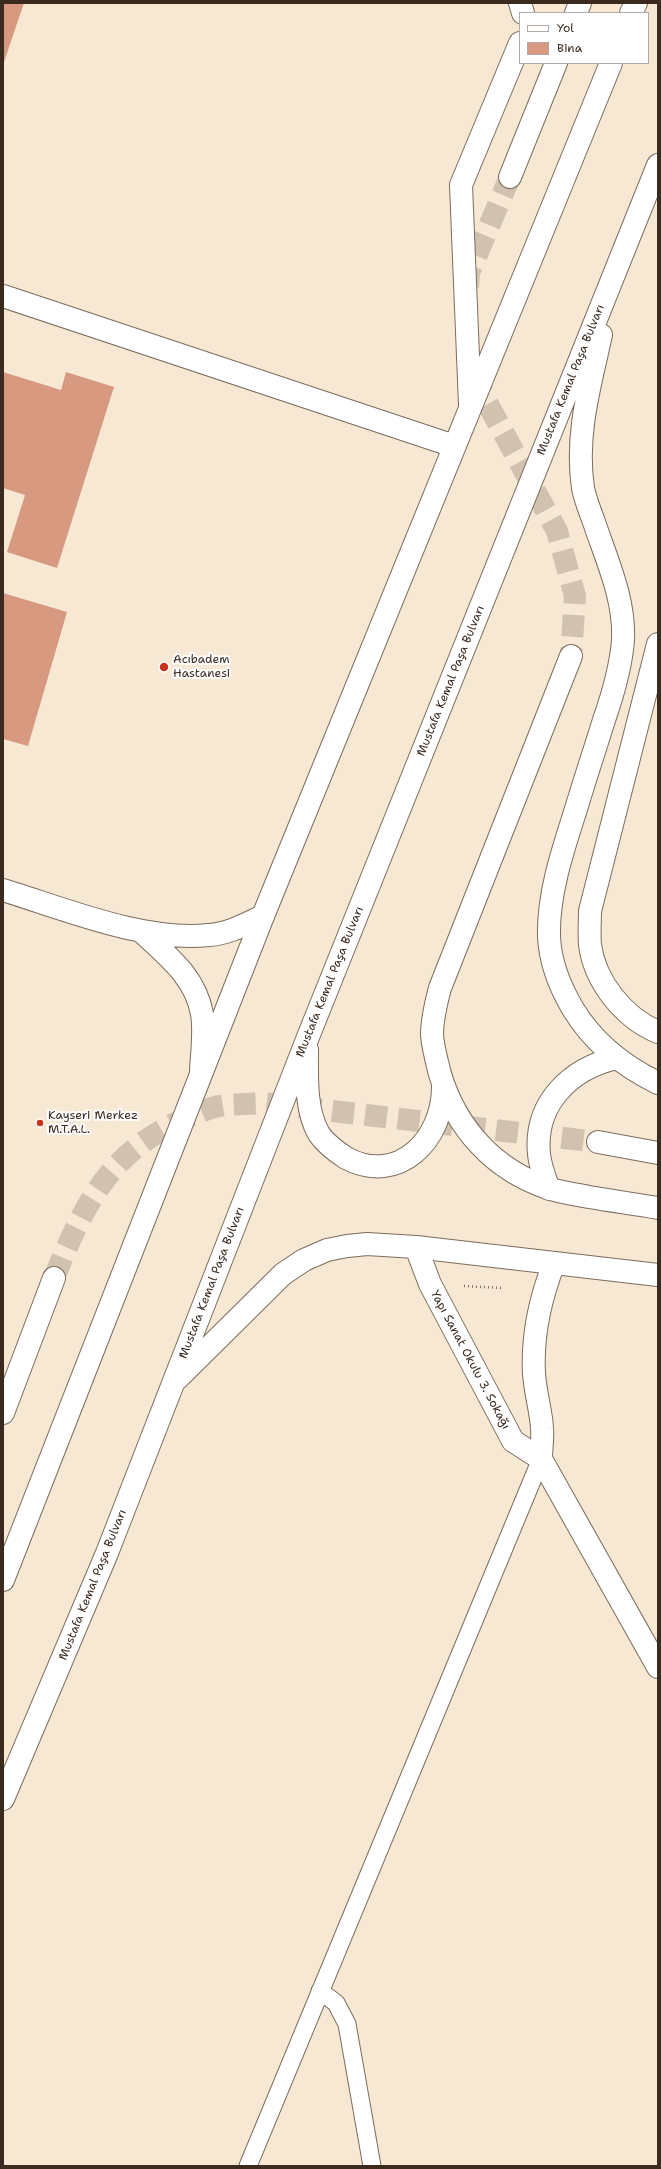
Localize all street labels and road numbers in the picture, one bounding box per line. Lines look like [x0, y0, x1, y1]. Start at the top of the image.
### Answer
street label: Mustafa Kemal Paşa Bulvarı [534, 302, 608, 458]
street label: Mustafa Kemal Paşa Bulvarı [414, 603, 488, 759]
street label: Mustafa Kemal Paşa Bulvarı [293, 904, 367, 1060]
street label: Mustafa Kemal Paşa Bulvarı [176, 1205, 248, 1361]
street label: Yapı Sanat Okulu 3. Sokağı [427, 1288, 513, 1432]
street label: Mustafa Kemal Paşa Bulvarı [56, 1507, 130, 1663]

